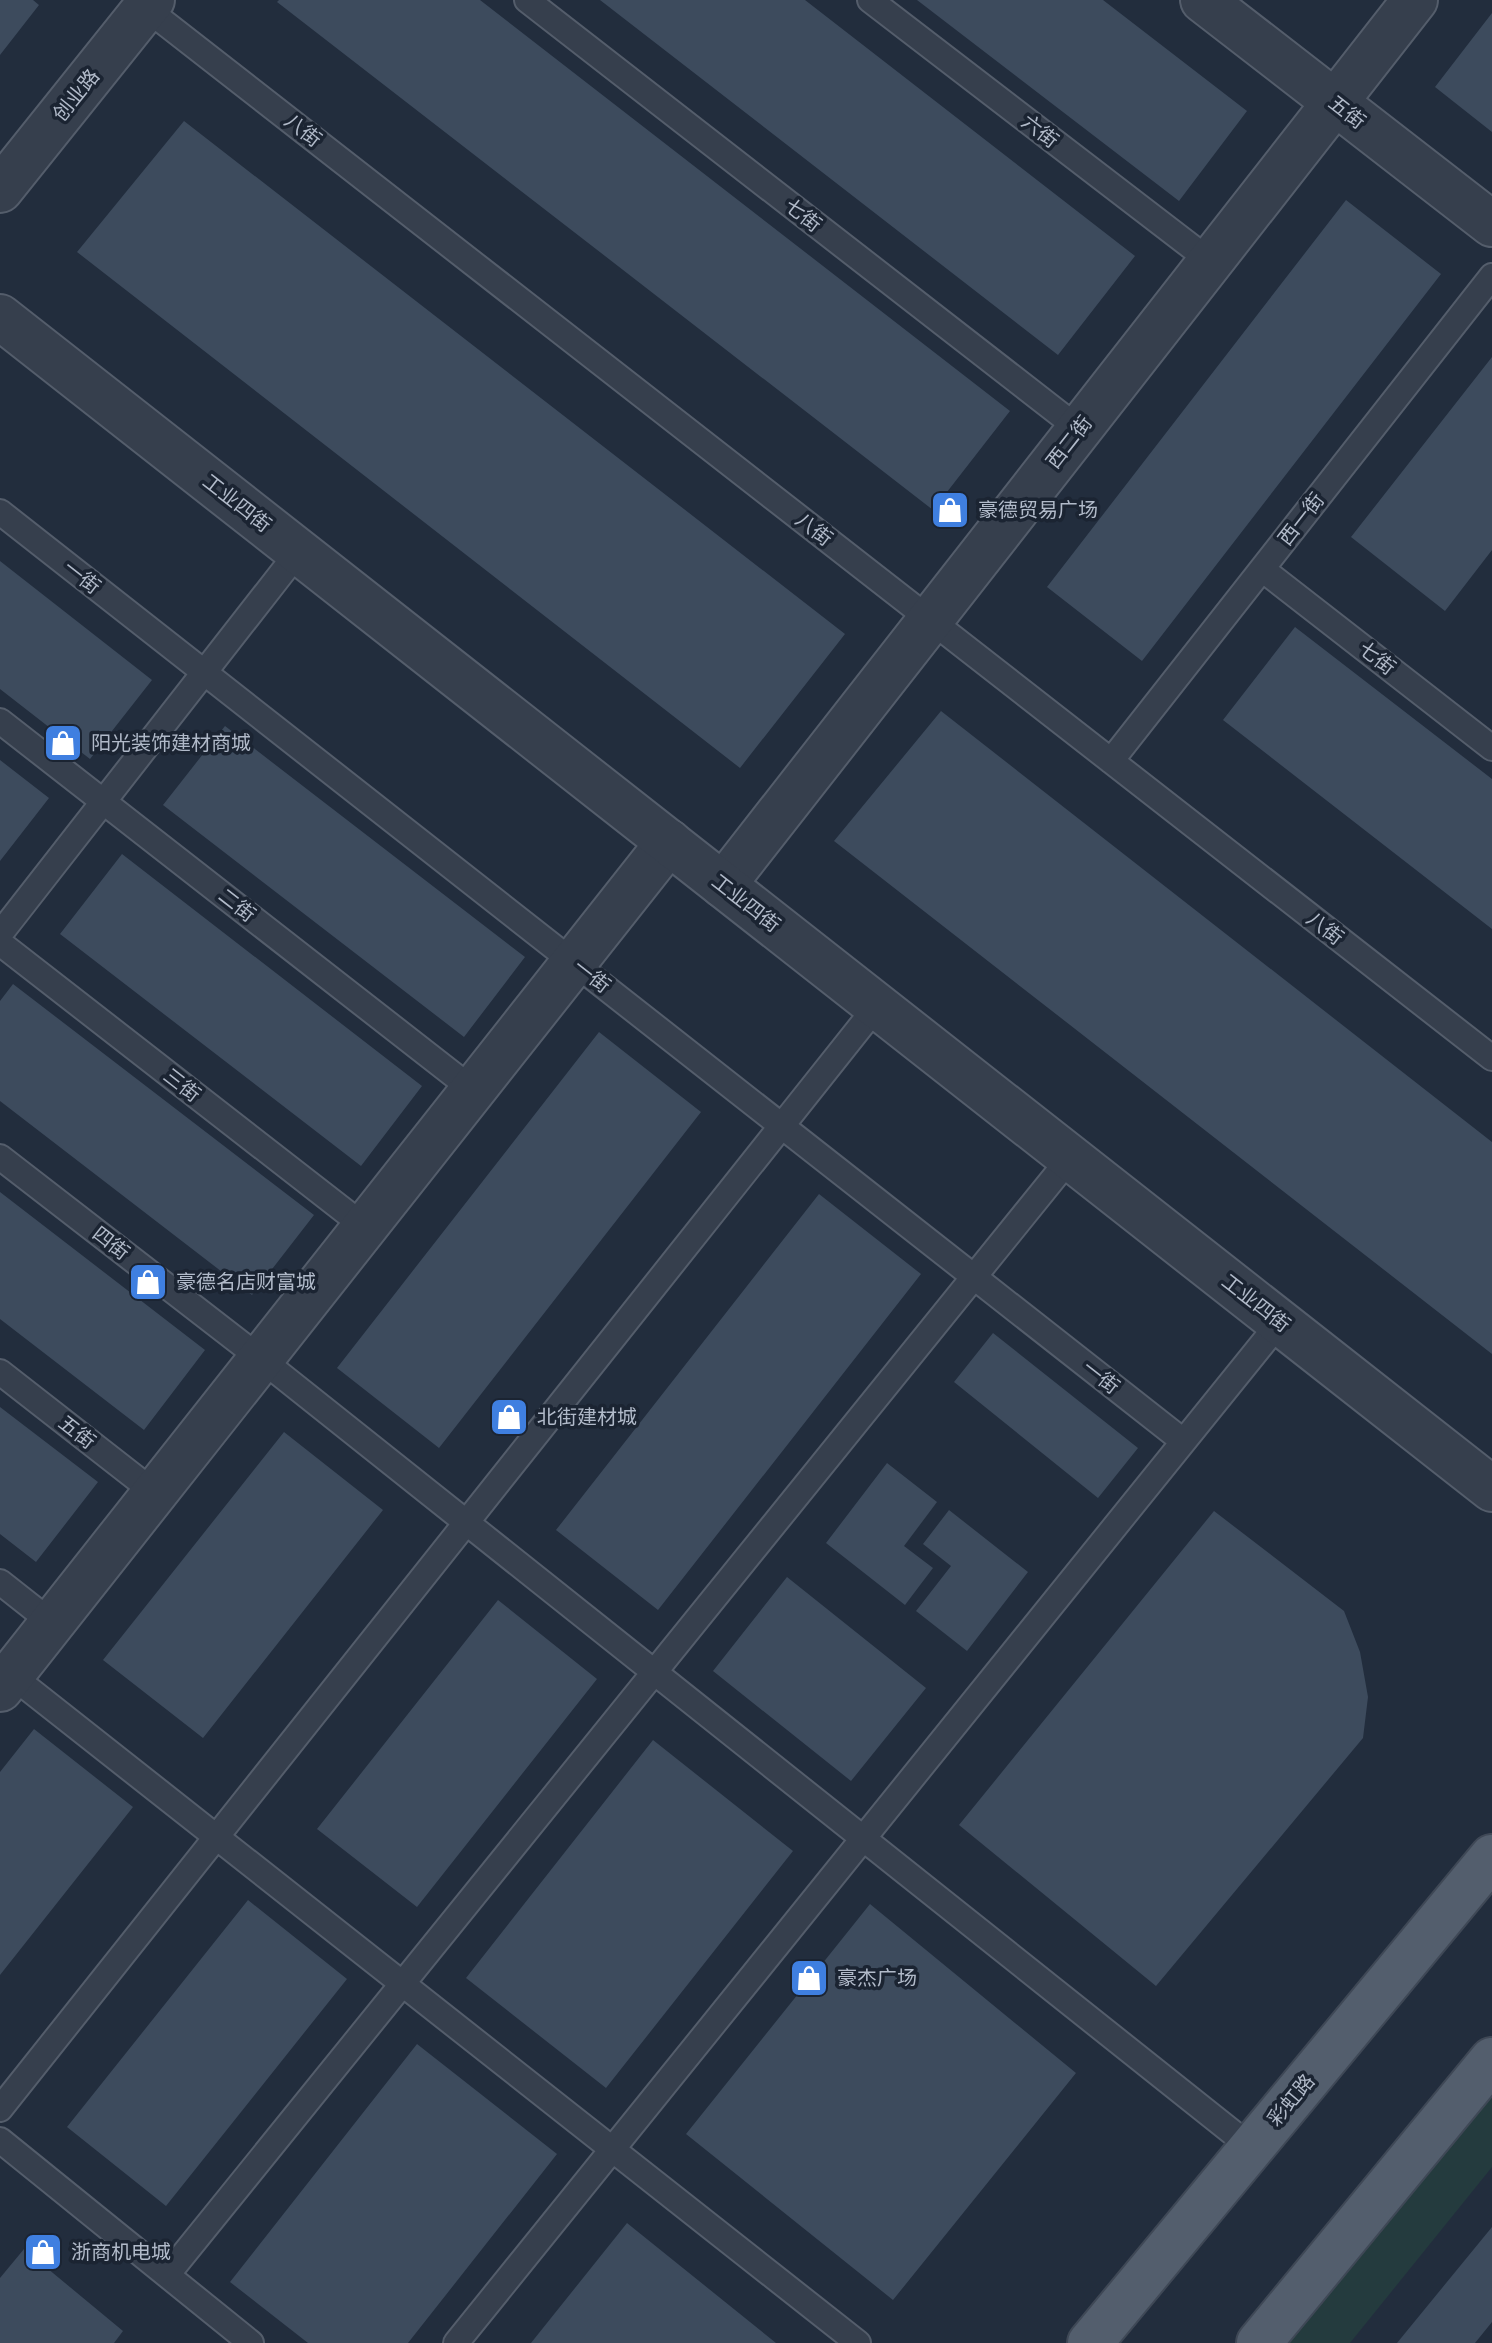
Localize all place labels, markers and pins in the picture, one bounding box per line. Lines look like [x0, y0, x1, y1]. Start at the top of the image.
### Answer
shop icon: 豪德贸易广场 [929, 489, 971, 531]
place label: 豪德贸易广场 [978, 498, 1098, 522]
shop icon: 阳光装饰建材商城 [42, 722, 84, 764]
place label: 阳光装饰建材商城 [91, 731, 251, 755]
shop icon: 豪德名店财富城 [127, 1261, 169, 1303]
place label: 豪德名店财富城 [176, 1270, 316, 1294]
shop icon: 北街建材城 [488, 1396, 530, 1438]
place label: 北街建材城 [537, 1405, 637, 1429]
shop icon: 豪杰广场 [788, 1957, 830, 1999]
place label: 豪杰广场 [837, 1966, 917, 1990]
shop icon: 浙商机电城 [22, 2231, 64, 2273]
place label: 浙商机电城 [71, 2240, 171, 2264]

